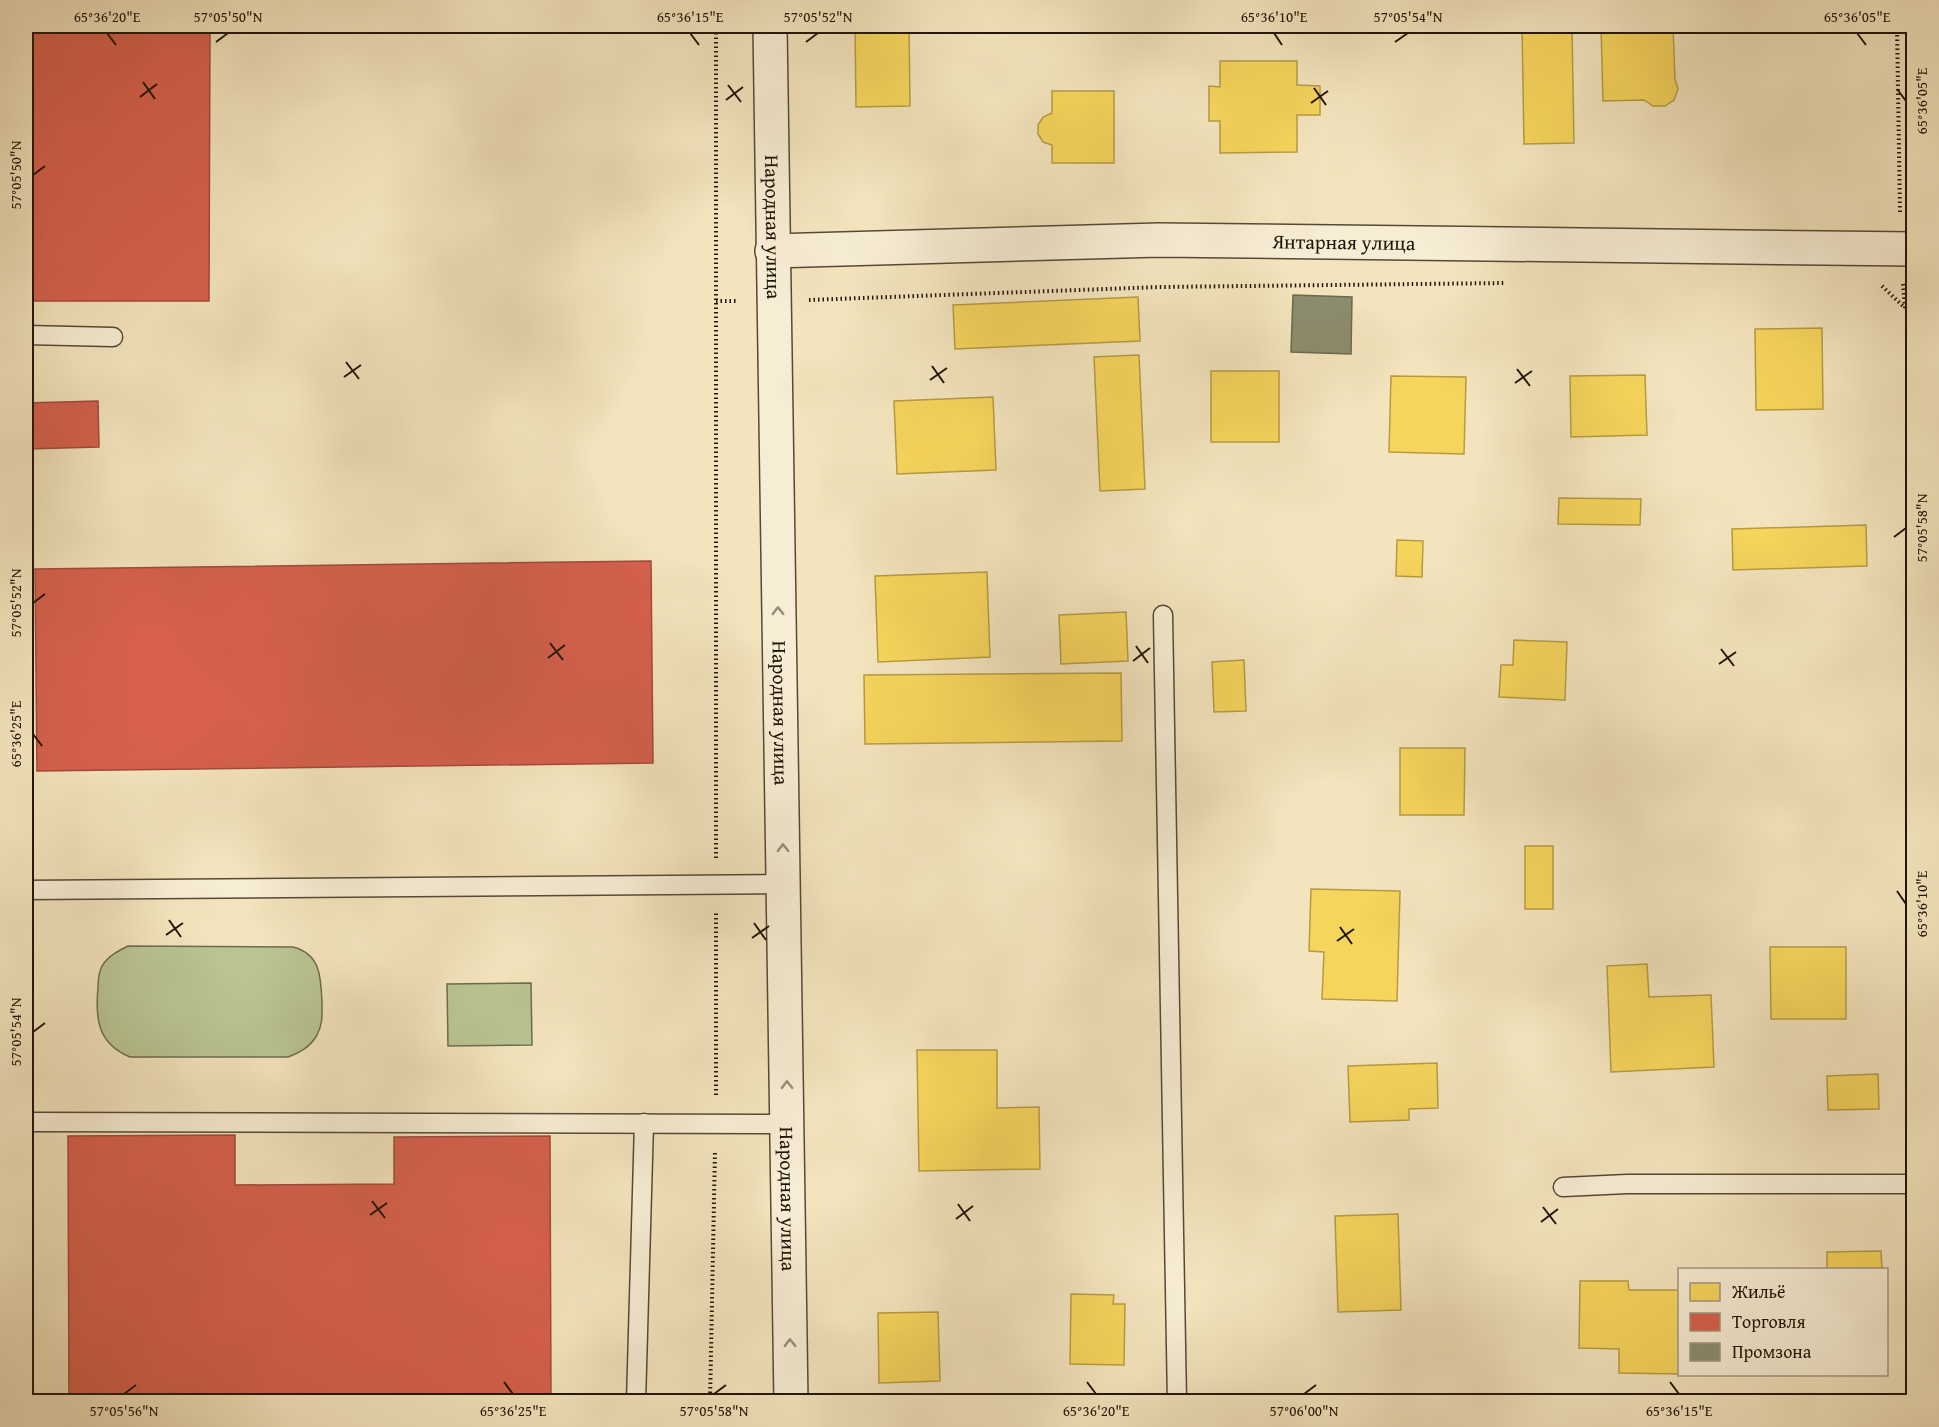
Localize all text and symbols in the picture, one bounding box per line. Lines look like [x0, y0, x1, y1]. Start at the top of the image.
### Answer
text: 65°36'20"E [74, 6, 141, 27]
text: 57°05'50"N [194, 6, 263, 27]
text: 65°36'15"E [657, 6, 724, 27]
text: 57°05'52"N [784, 6, 853, 27]
text: 65°36'10"E [1241, 6, 1308, 27]
text: 57°05'54"N [1374, 6, 1443, 27]
text: 65°36'05"E [1824, 6, 1891, 27]
text: 65°36'05"E [1911, 67, 1932, 134]
text: 57°05'50"N [5, 140, 26, 209]
street label: Народная улица [758, 155, 789, 300]
street label: Янтарная улица [1271, 226, 1416, 257]
text: 57°05'58"N [1911, 493, 1932, 562]
text: 57°05'52"N [5, 568, 26, 637]
one-way arrow [772, 607, 785, 616]
street label: Народная улица [765, 640, 797, 786]
text: 65°36'25"E [5, 700, 26, 767]
one-way arrow [777, 844, 789, 853]
text: 65°36'10"E [1911, 870, 1932, 937]
text: 57°05'54"N [5, 997, 26, 1066]
one-way arrow [781, 1081, 793, 1090]
street label: Народная улица [773, 1126, 804, 1272]
legend [1678, 1268, 1888, 1376]
text: Жильё [1731, 1278, 1786, 1305]
text: Торговля [1732, 1308, 1806, 1335]
text: Промзона [1732, 1338, 1812, 1365]
one-way arrow [784, 1339, 796, 1348]
text: 57°05'56"N [90, 1400, 159, 1421]
text: 65°36'25"E [480, 1400, 547, 1421]
text: 57°05'58"N [680, 1400, 749, 1421]
text: 65°36'20"E [1063, 1400, 1130, 1421]
text: 57°06'00"N [1270, 1400, 1339, 1421]
text: 65°36'15"E [1646, 1400, 1713, 1421]

